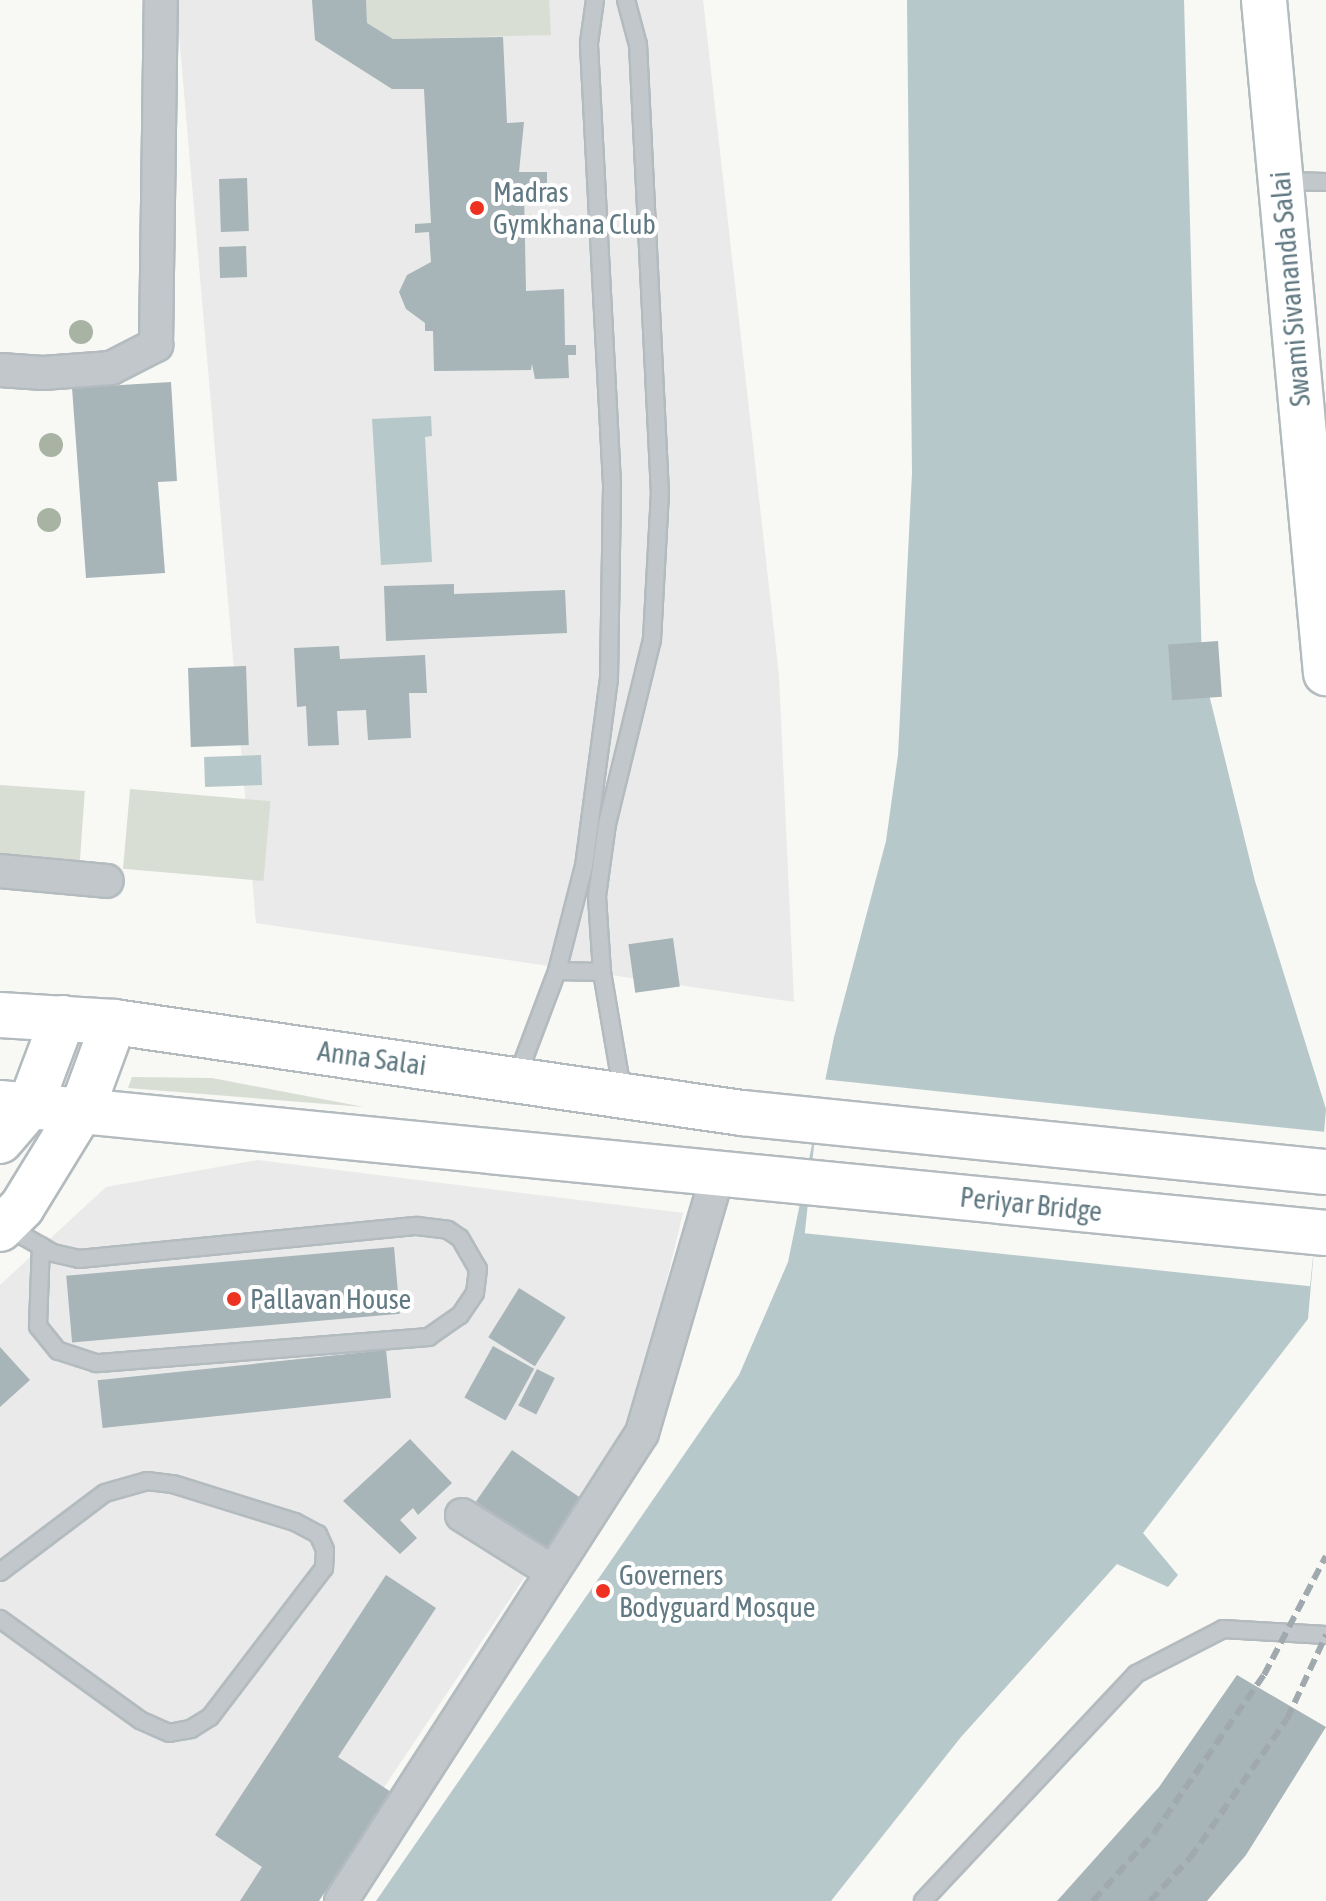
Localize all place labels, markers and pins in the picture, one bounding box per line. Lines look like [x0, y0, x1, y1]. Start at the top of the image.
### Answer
place label: Madras Gymkhana Club [493, 175, 656, 241]
marker: Madras Gymkhana Club [468, 199, 486, 217]
place label: Pallavan House [250, 1282, 411, 1316]
marker: Pallavan House [225, 1290, 243, 1308]
place label: Governers Bodyguard Mosque [619, 1558, 816, 1624]
marker: Governers Bodyguard Mosque [594, 1582, 612, 1600]

